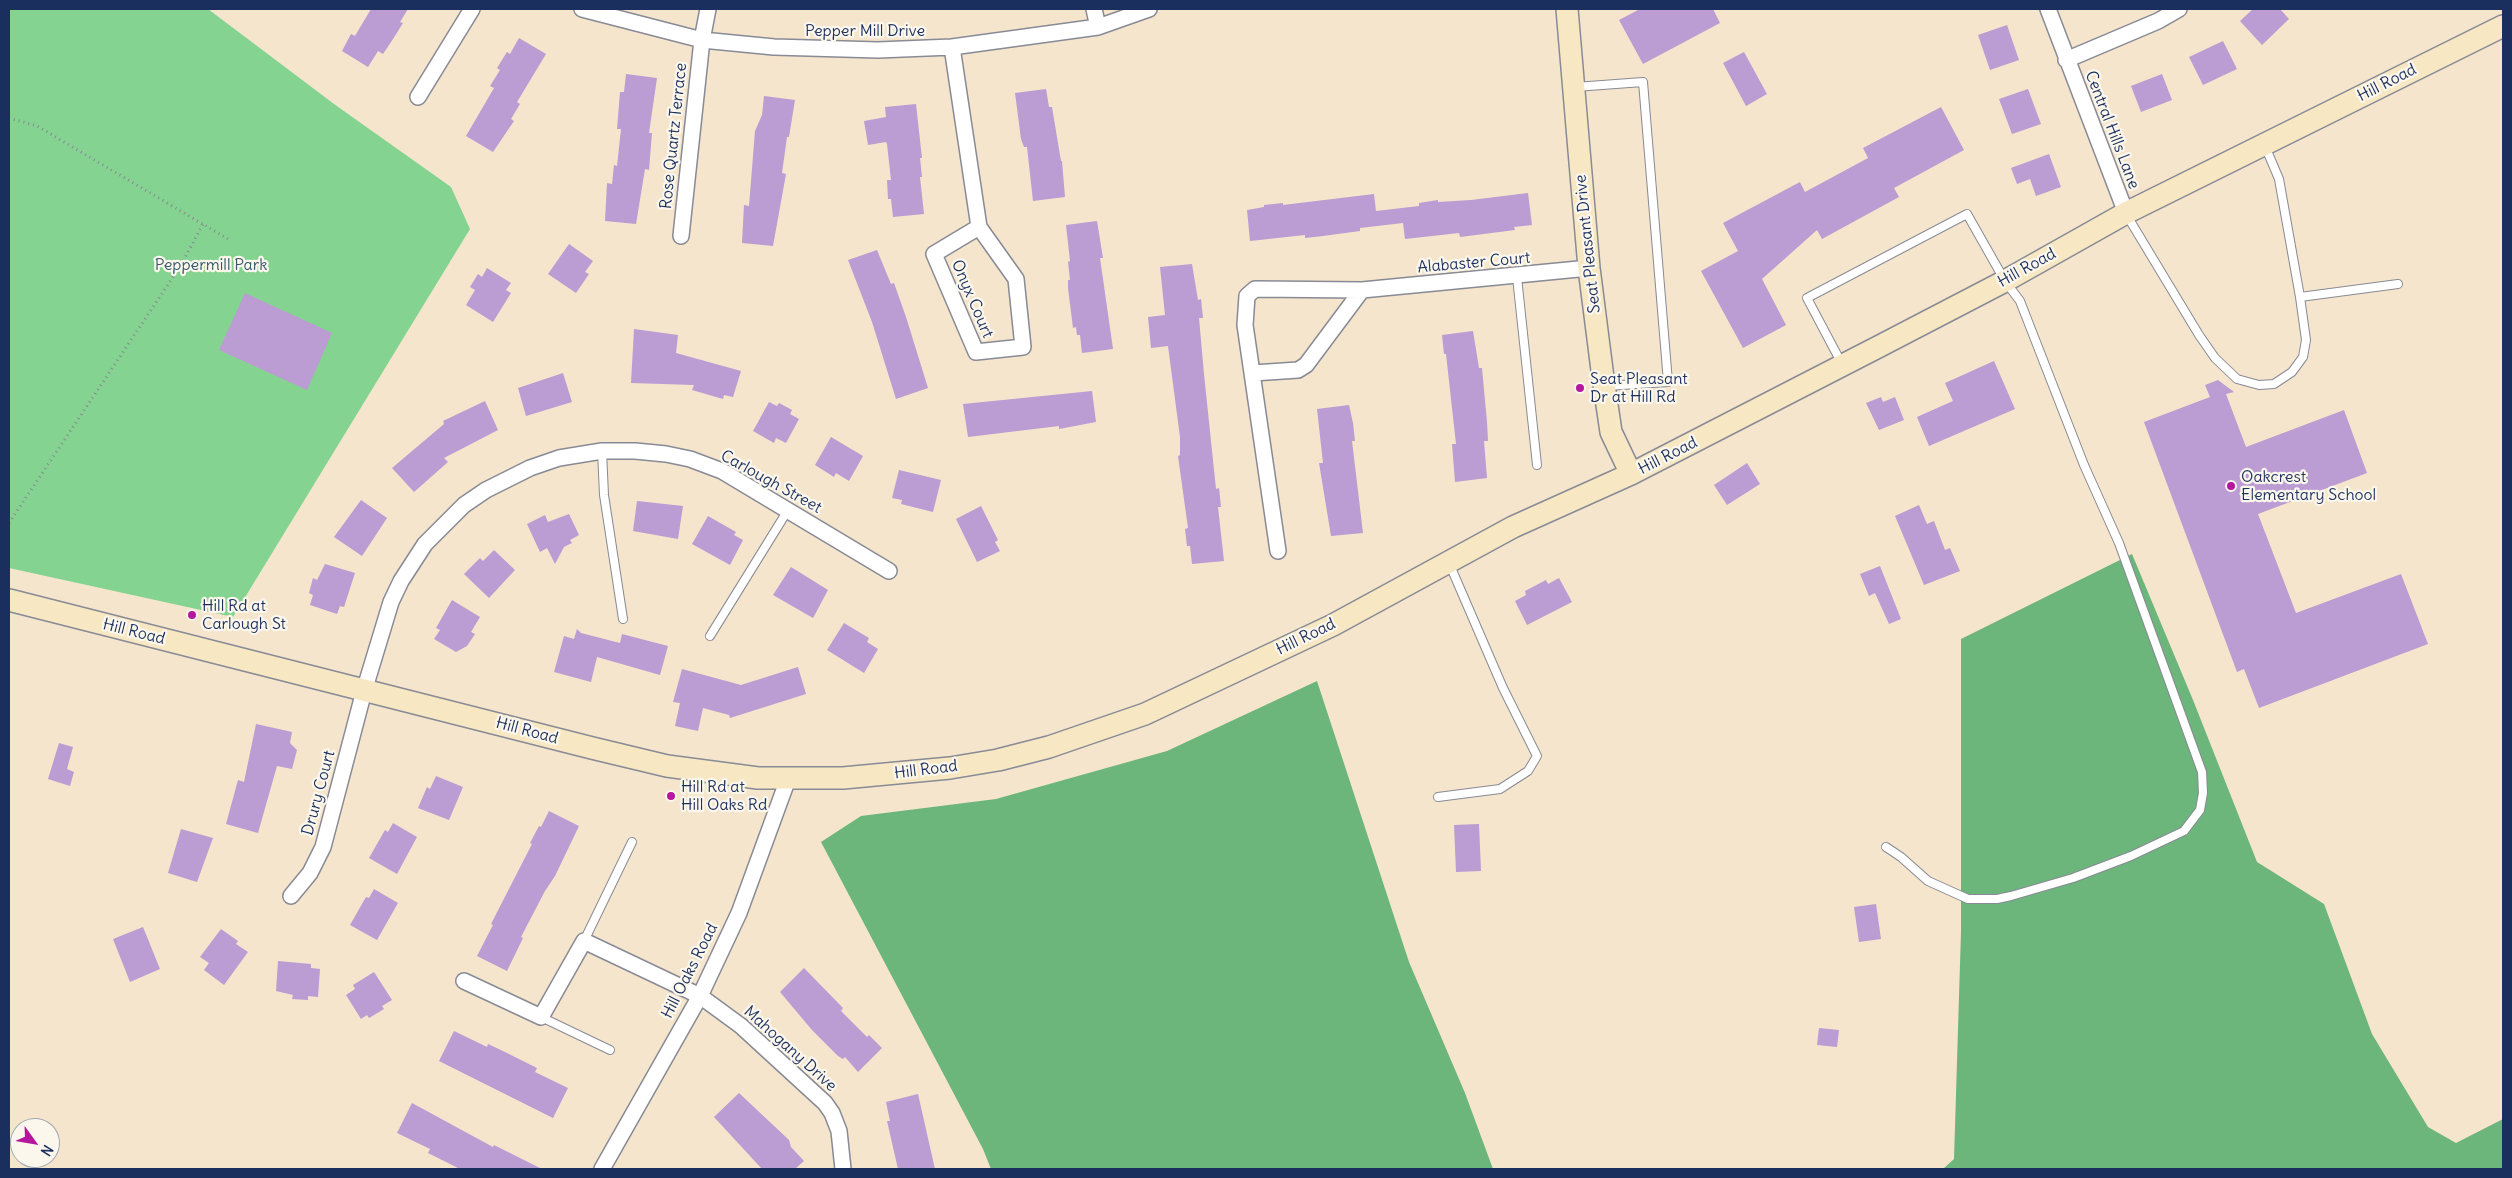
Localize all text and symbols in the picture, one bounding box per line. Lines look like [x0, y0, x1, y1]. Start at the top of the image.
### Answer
street label: Pepper Mill Drive [805, 21, 925, 41]
street label: Hill Road [2354, 60, 2420, 106]
street label: Rose Quartz Terrace [657, 62, 691, 210]
street label: Central Hills Lane [2081, 68, 2143, 192]
street label: Seat Pleasant Drive [1571, 174, 1605, 314]
street label: Hill Road [1995, 244, 2059, 292]
street label: Alabaster Court [1417, 249, 1531, 277]
park label: Peppermill Park [155, 255, 267, 275]
street label: Onyx Court [947, 257, 997, 341]
place label: Seat Pleasant Dr at Hill Rd [1590, 369, 1688, 407]
marker: Seat Pleasant Dr at Hill Rd [1574, 382, 1586, 394]
street label: Hill Road [1635, 433, 1701, 479]
street label: Carlough Street [717, 446, 825, 518]
place label: Oakcrest Elementary School [2241, 467, 2376, 505]
marker: Oakcrest Elementary School [2225, 480, 2237, 492]
place label: Hill Rd at Carlough St [202, 596, 286, 634]
marker: Hill Rd at Carlough St [186, 609, 198, 621]
street label: Hill Road [1273, 614, 1339, 660]
street label: Hill Road [101, 615, 167, 649]
street label: Hill Road [494, 714, 560, 748]
street label: Drury Court [298, 748, 340, 838]
street label: Hill Road [893, 757, 959, 783]
place label: Hill Rd at Hill Oaks Rd [681, 777, 767, 815]
marker: Hill Rd at Hill Oaks Rd [665, 790, 677, 802]
street label: Hill Oaks Road [658, 920, 722, 1022]
street label: Mahogany Drive [740, 1002, 840, 1096]
north arrow [10, 1118, 60, 1168]
text: N [37, 1142, 57, 1159]

